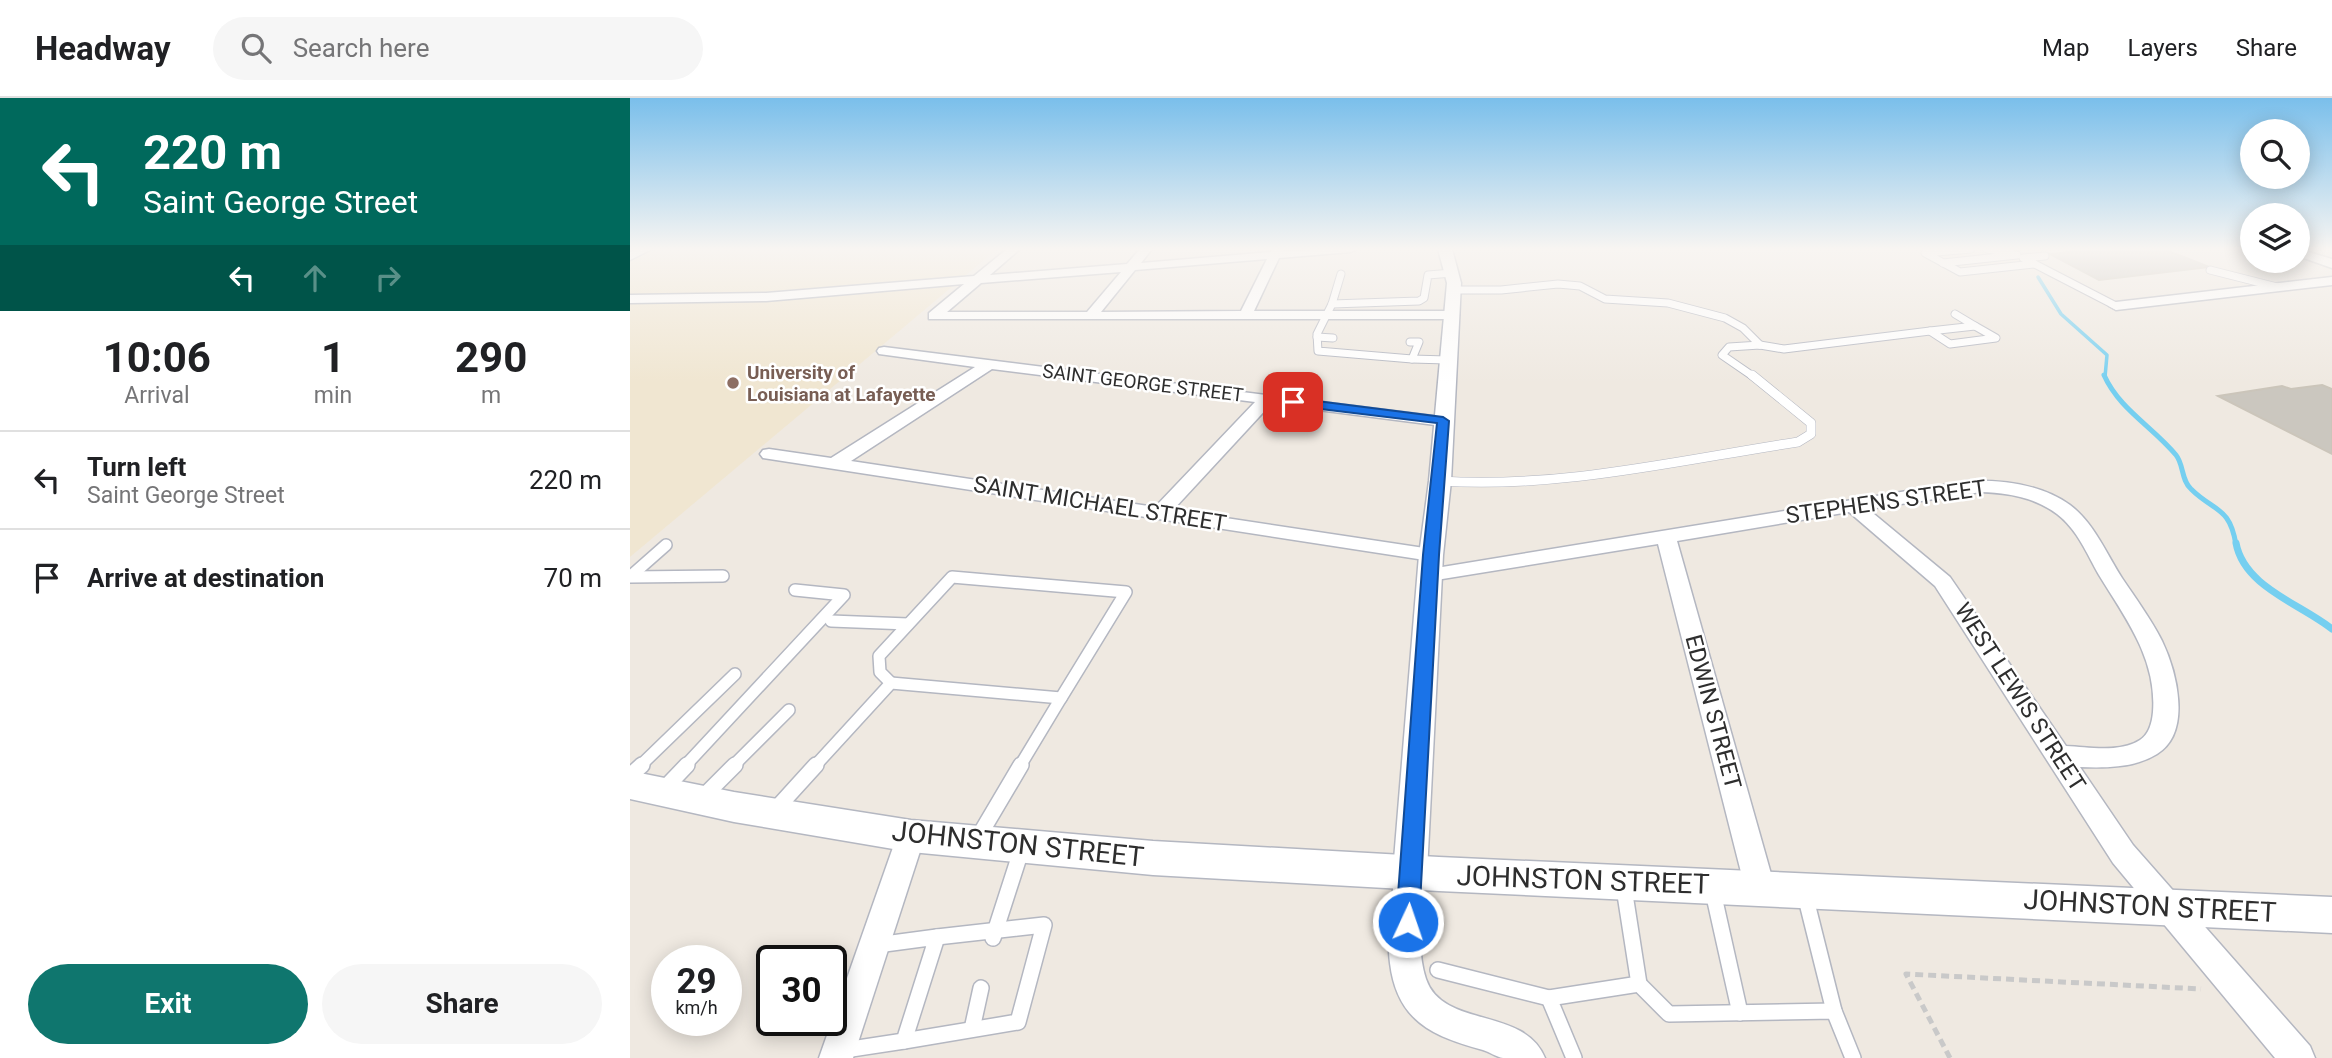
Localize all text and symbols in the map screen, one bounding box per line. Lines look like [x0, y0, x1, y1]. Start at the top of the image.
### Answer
search box [213, 17, 703, 80]
text: Headway [35, 29, 171, 68]
icon: search [237, 29, 275, 67]
text: Search here [293, 33, 429, 63]
text: Map [2042, 34, 2090, 62]
text: Layers [2128, 34, 2198, 62]
text: Share [2236, 34, 2297, 62]
map controls [2240, 119, 2310, 273]
button: search [2240, 119, 2310, 189]
text: 220 m [143, 124, 282, 181]
icon: left [28, 126, 119, 217]
text: Saint George Street [143, 183, 418, 221]
button: layers [2240, 203, 2310, 273]
icon: left [223, 259, 261, 297]
icon: ahead [296, 259, 334, 297]
icon: right [369, 259, 407, 297]
text: 10:06 [103, 333, 211, 382]
text: 1 [321, 333, 345, 382]
text: 290 [455, 333, 527, 382]
street label: SAINT GEORGE STREET [1041, 359, 1245, 407]
place label: University of Louisiana at Lafayette [747, 361, 936, 406]
pin [1263, 372, 1323, 432]
marker: University of Louisiana at Lafayette [725, 375, 741, 391]
text: Arrival [124, 382, 190, 409]
text: min [314, 382, 352, 409]
text: m [481, 382, 501, 409]
icon: arrive [1274, 383, 1312, 421]
text: Turn left [87, 452, 186, 482]
icon: left [28, 461, 66, 499]
text: 220 m [529, 465, 602, 495]
street label: SAINT MICHAEL STREET [972, 471, 1229, 537]
street label: STEPHENS STREET [1784, 475, 1988, 529]
text: Saint George Street [87, 482, 285, 509]
icon: arrive [28, 559, 66, 597]
text: Arrive at destination [87, 563, 324, 593]
text: 70 m [544, 563, 602, 593]
street label: WEST LEWIS STREET [1949, 598, 2091, 797]
street label: EDWIN STREET [1679, 632, 1747, 792]
street label: JOHNSTON STREET [890, 814, 1146, 874]
street label: JOHNSTON STREET [1456, 859, 1710, 901]
street label: JOHNSTON STREET [2023, 883, 2278, 929]
position arrow [1371, 885, 1445, 959]
speed limit sign: 30 [756, 945, 847, 1036]
text: 29 [676, 961, 717, 1002]
button: Exit [28, 964, 308, 1044]
button: Share [322, 964, 602, 1044]
text: km/h [675, 997, 718, 1018]

